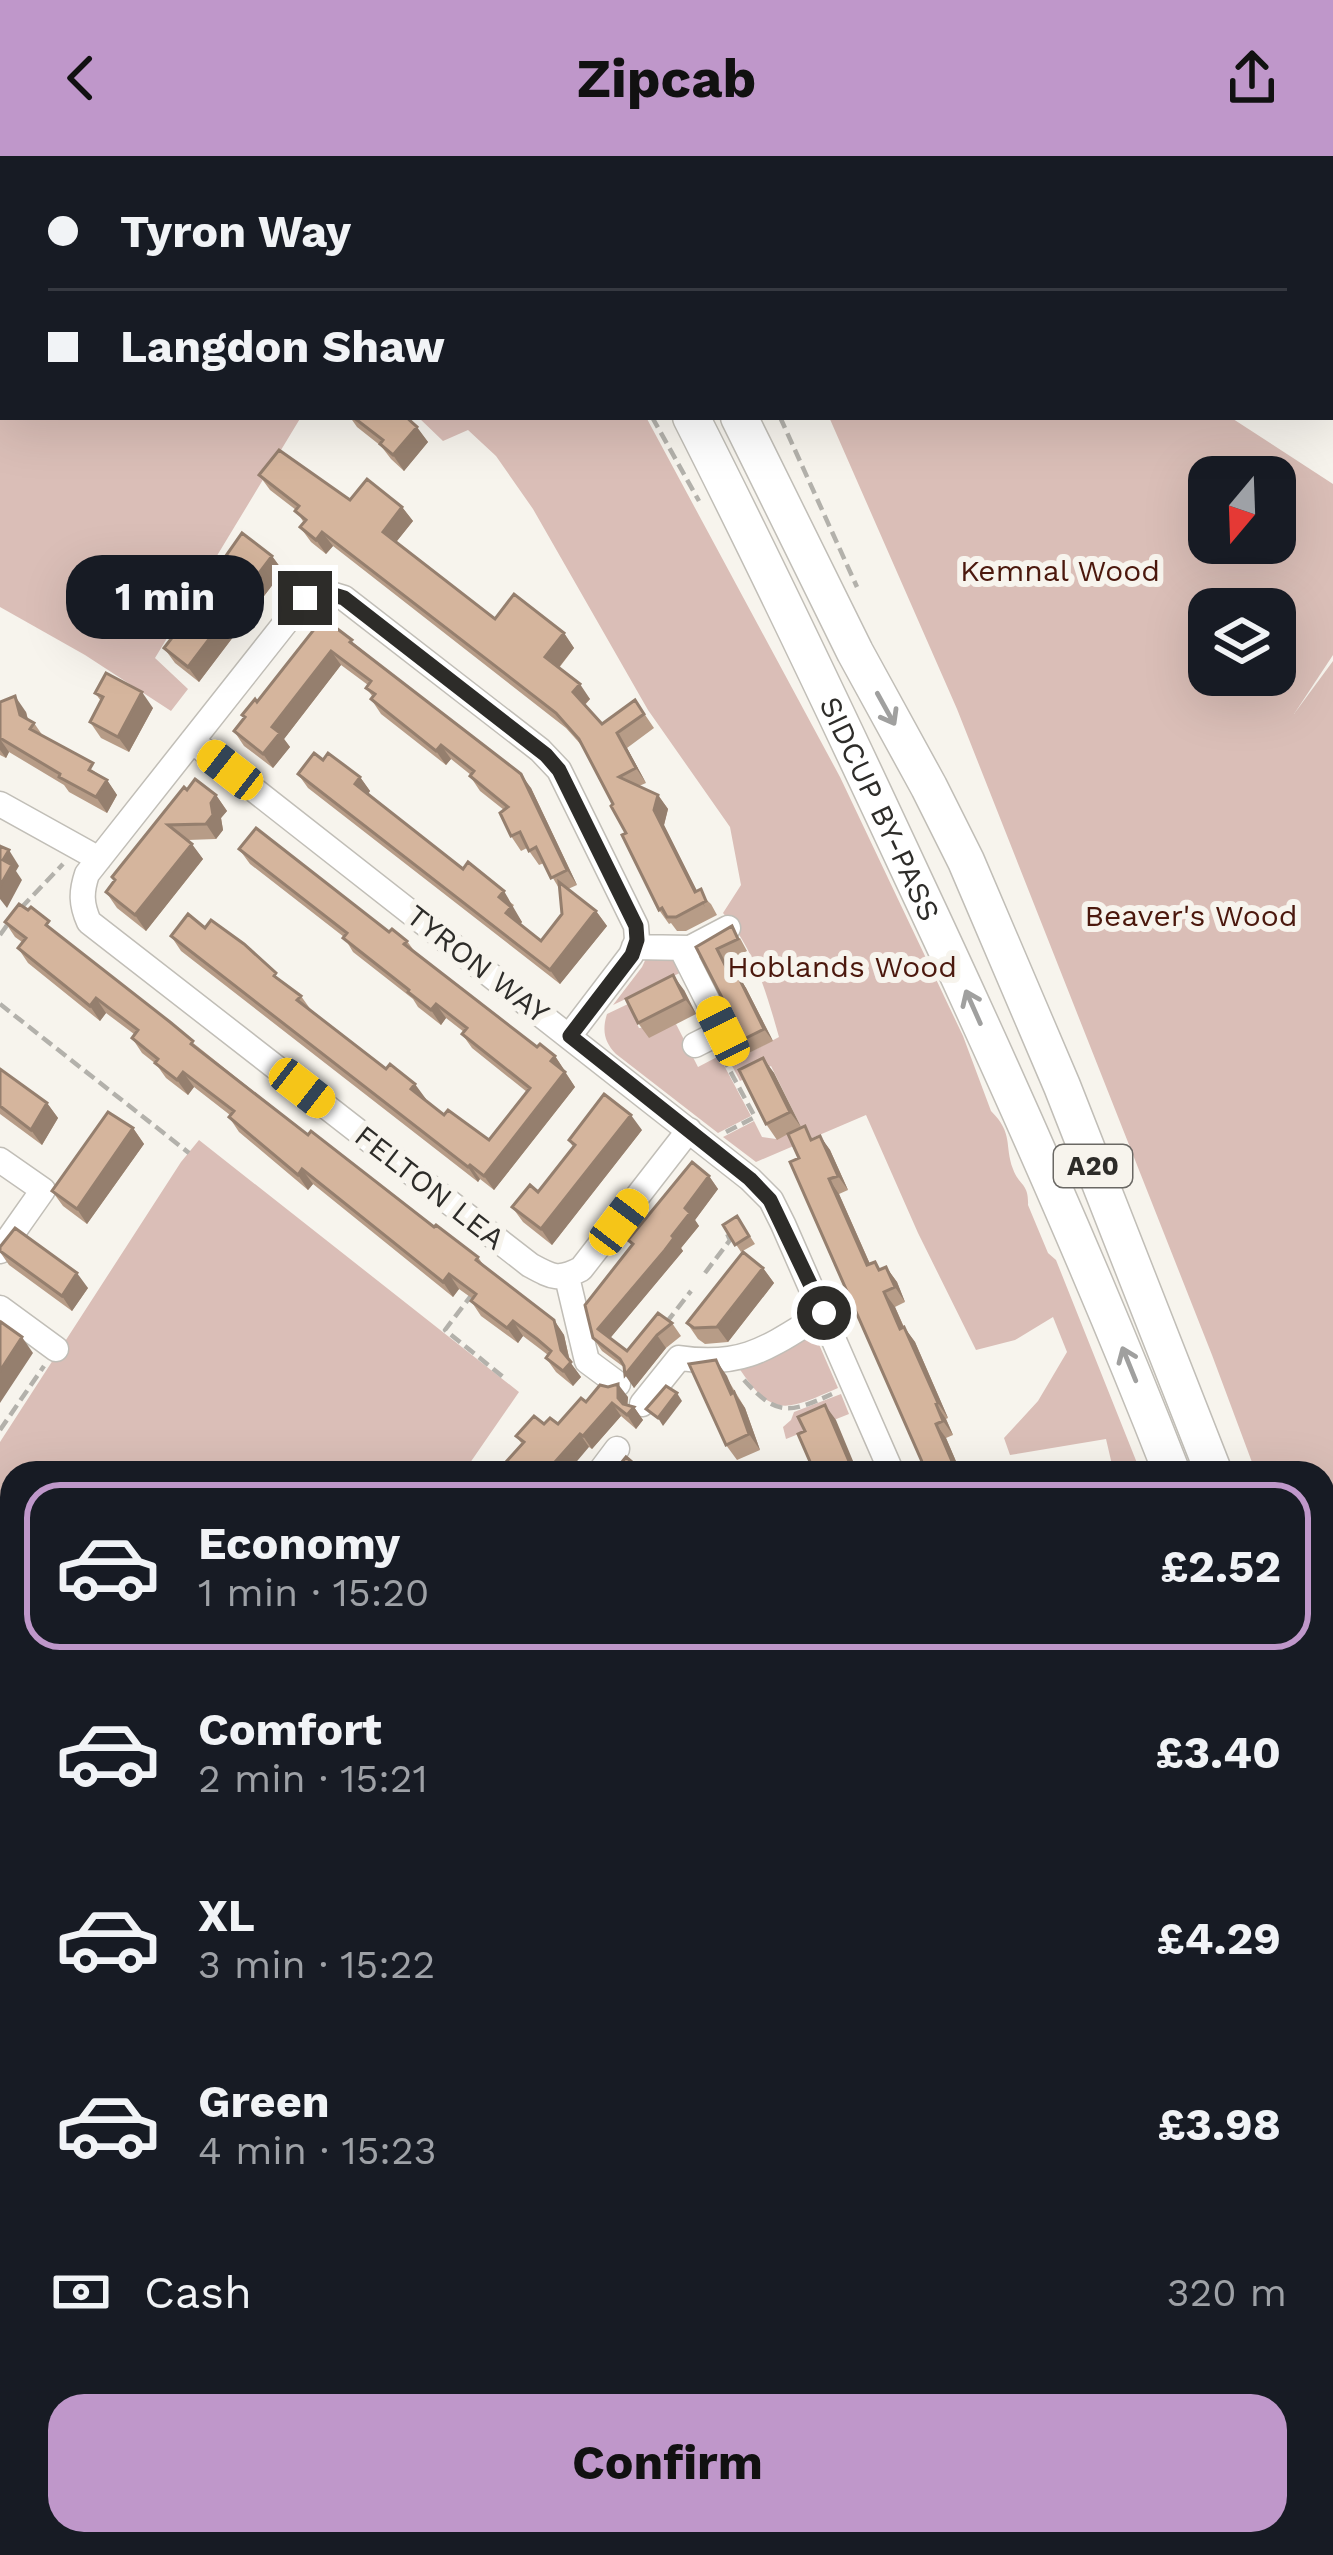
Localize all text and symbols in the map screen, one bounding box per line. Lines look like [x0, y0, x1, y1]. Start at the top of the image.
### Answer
icon: back [48, 45, 114, 111]
icon: share [1219, 45, 1285, 111]
text: Zipcab [577, 47, 756, 110]
text: Tyron Way [120, 205, 351, 258]
text: Langdon Shaw [120, 320, 445, 373]
north arrow [1188, 456, 1296, 564]
map controls [1188, 456, 1296, 696]
park label: Kemnal Wood [960, 553, 1160, 588]
callout: 1 min [65, 556, 263, 640]
route end [278, 571, 332, 625]
text: 1 min [115, 574, 215, 619]
button: layers [1188, 588, 1296, 696]
street label: SIDCUP BY-PASS [813, 691, 948, 926]
one-way arrow [875, 691, 898, 726]
car [191, 734, 269, 806]
street label: TYRON WAY [400, 898, 556, 1030]
park label: Beaver's Wood [1084, 898, 1298, 933]
park label: Hoblands Wood [727, 949, 957, 984]
one-way arrow [961, 989, 983, 1025]
car [691, 991, 755, 1071]
car [263, 1052, 341, 1124]
street label: FELTON LEA [348, 1118, 512, 1256]
road number: A20 [1054, 1145, 1132, 1187]
car [583, 1182, 655, 1262]
route start [797, 1286, 851, 1340]
one-way arrow [1117, 1347, 1138, 1384]
icon: car [54, 1512, 162, 1620]
text: Economy [198, 1517, 400, 1570]
text: £2.52 [1160, 1540, 1281, 1593]
text: 1 min · 15:20 [198, 1570, 429, 1615]
icon: car [54, 1698, 162, 1806]
text: Comfort [198, 1703, 382, 1756]
text: £3.40 [1155, 1726, 1281, 1779]
text: 2 min · 15:21 [198, 1756, 428, 1801]
icon: car [54, 1884, 162, 1992]
text: XL [198, 1889, 255, 1942]
text: £4.29 [1157, 1912, 1281, 1965]
text: 3 min · 15:22 [198, 1942, 435, 1987]
icon: car [54, 2070, 162, 2178]
text: Green [198, 2075, 330, 2128]
text: £3.98 [1157, 2098, 1281, 2151]
text: 4 min · 15:23 [198, 2128, 436, 2173]
icon: cash [48, 2259, 114, 2325]
text: Cash [144, 2266, 252, 2319]
text: 320 m [1167, 2270, 1287, 2315]
button: Confirm [48, 2394, 1287, 2532]

